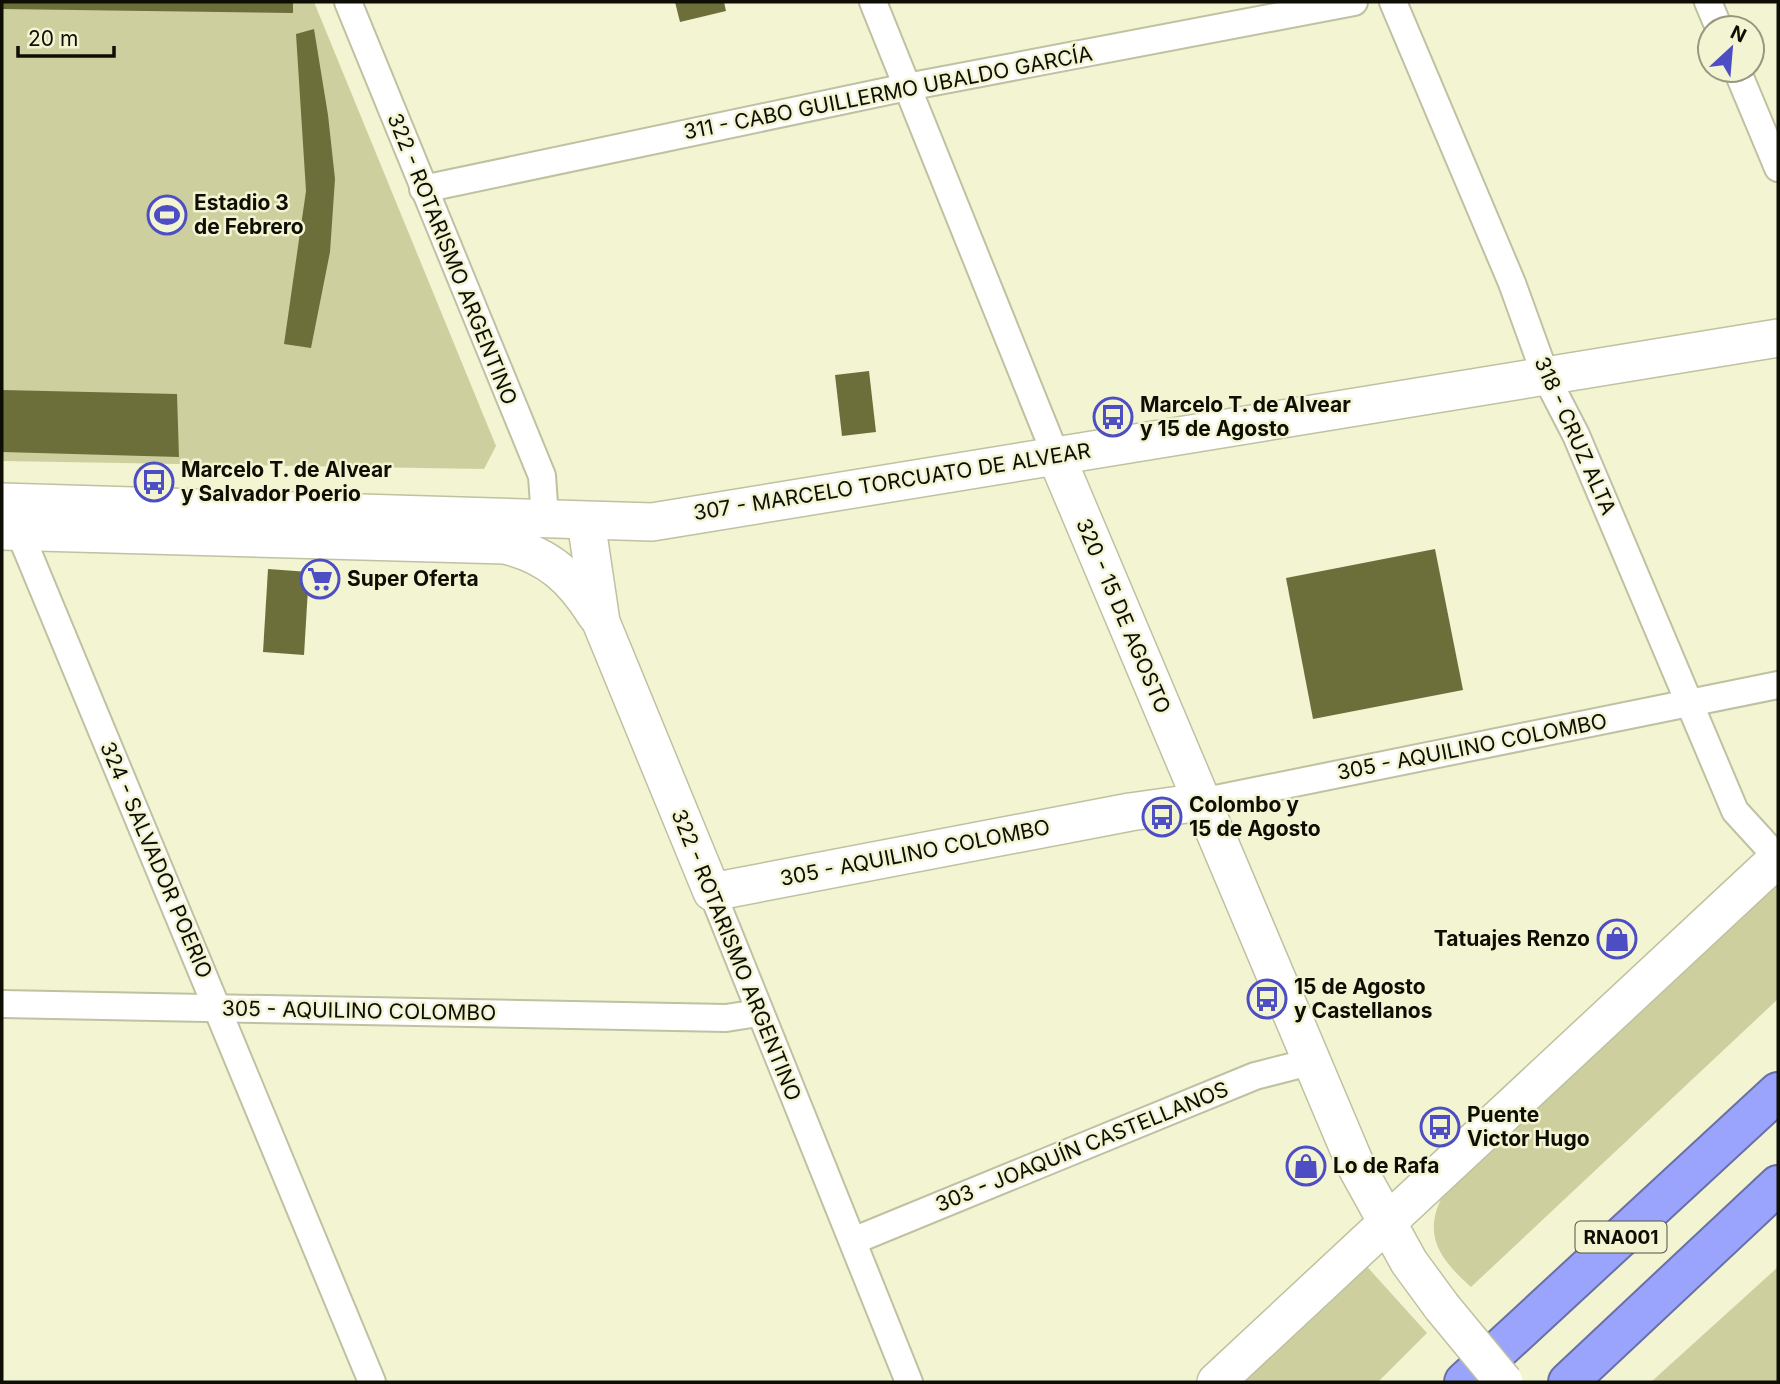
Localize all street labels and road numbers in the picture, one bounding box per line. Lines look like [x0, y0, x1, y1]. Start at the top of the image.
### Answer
street label: 311 - CABO GUILLERMO UBALDO GARCÍA [681, 40, 1094, 144]
street label: 322 - ROTARISMO ARGENTINO [382, 109, 522, 408]
street label: 318 - CRUZ ALTA [1529, 353, 1621, 519]
street label: 307 - MARCELO TORCUATO DE ALVEAR [692, 438, 1092, 525]
street label: 320 - 15 DE AGOSTO [1071, 515, 1176, 717]
street label: 305 - AQUILINO COLOMBO [1335, 708, 1609, 785]
street label: 324 - SALVADOR POERIO [95, 738, 218, 982]
street label: 322 - ROTARISMO ARGENTINO [666, 805, 806, 1104]
street label: 305 - AQUILINO COLOMBO [778, 814, 1052, 891]
street label: 305 - AQUILINO COLOMBO [222, 996, 496, 1025]
street label: 303 - JOAQUÍN CASTELLANOS [931, 1075, 1232, 1217]
road number: RNA001 [1576, 1222, 1666, 1252]

